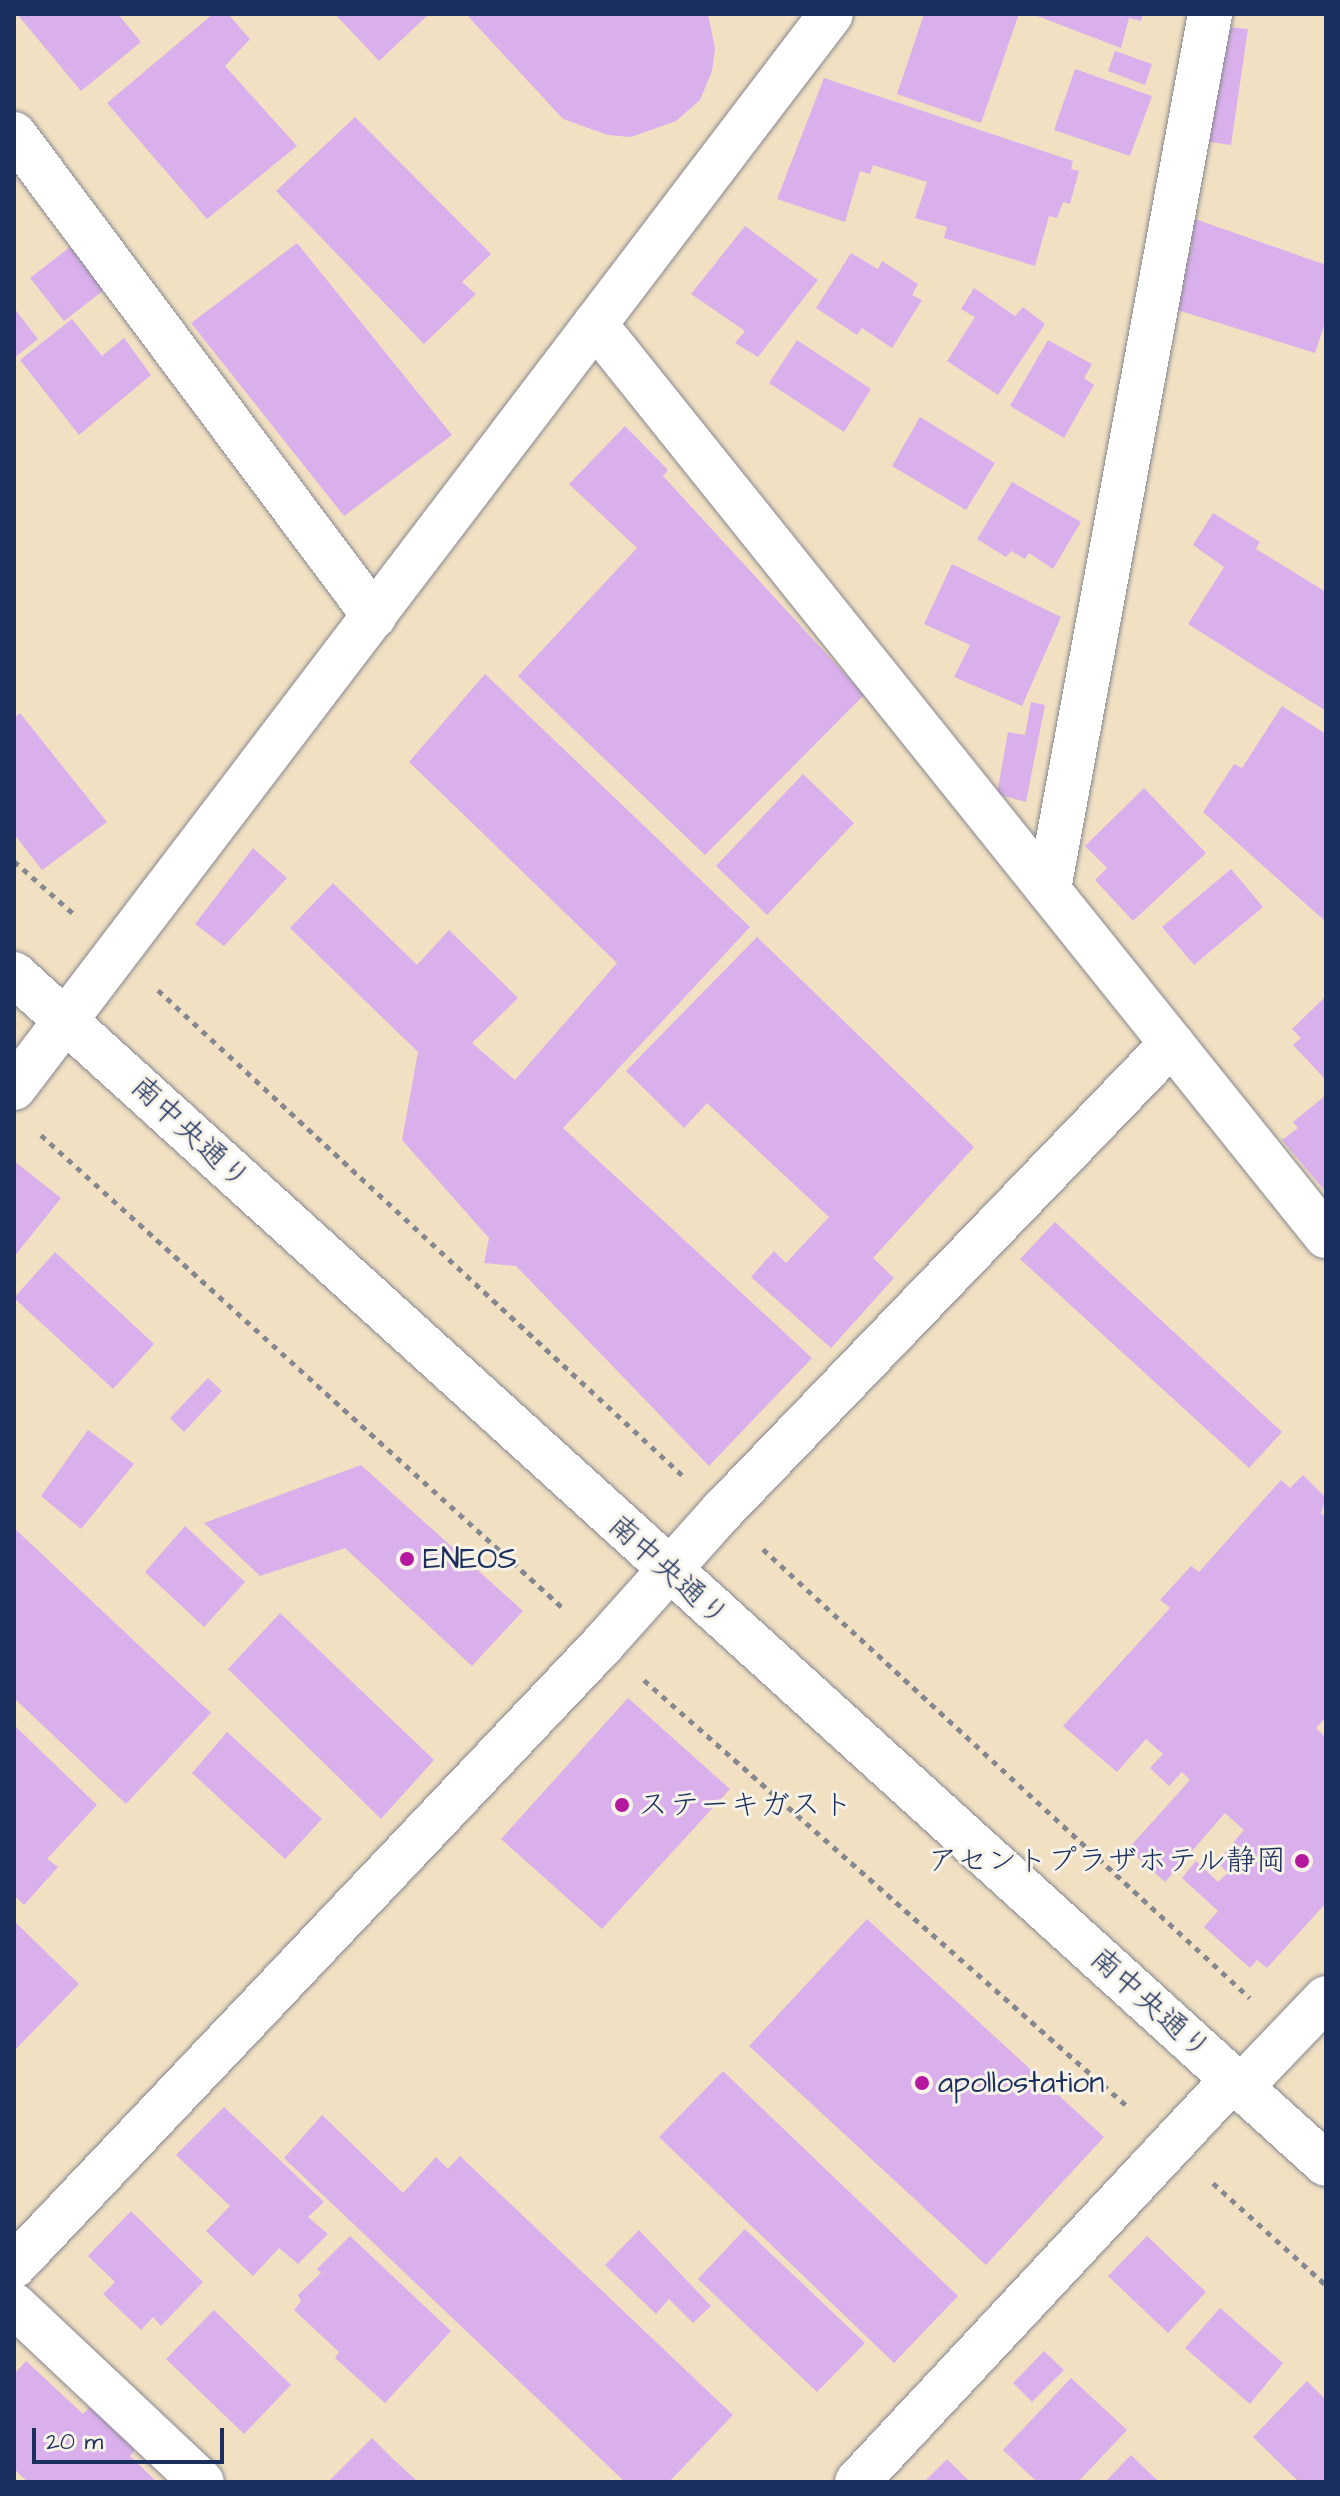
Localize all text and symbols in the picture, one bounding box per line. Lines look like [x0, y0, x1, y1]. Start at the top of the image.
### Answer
street label: 南中央通り [123, 1069, 257, 1197]
street label: 南中央通り [600, 1507, 736, 1635]
place label: ENEOS [423, 1541, 517, 1577]
marker: ENEOS [398, 1550, 416, 1568]
place label: ステーキガスト [638, 1787, 848, 1823]
marker: ステーキガスト [613, 1796, 631, 1814]
place label: アセントプラザホテル静岡 [926, 1843, 1286, 1879]
marker: アセントプラザホテル静岡 [1293, 1852, 1311, 1870]
street label: 南中央通り [1082, 1940, 1218, 2068]
place label: apollostation [938, 2065, 1104, 2101]
marker: apollostation [913, 2074, 931, 2092]
scale bar [36, 2412, 228, 2462]
text: 20 m [46, 2425, 103, 2459]

